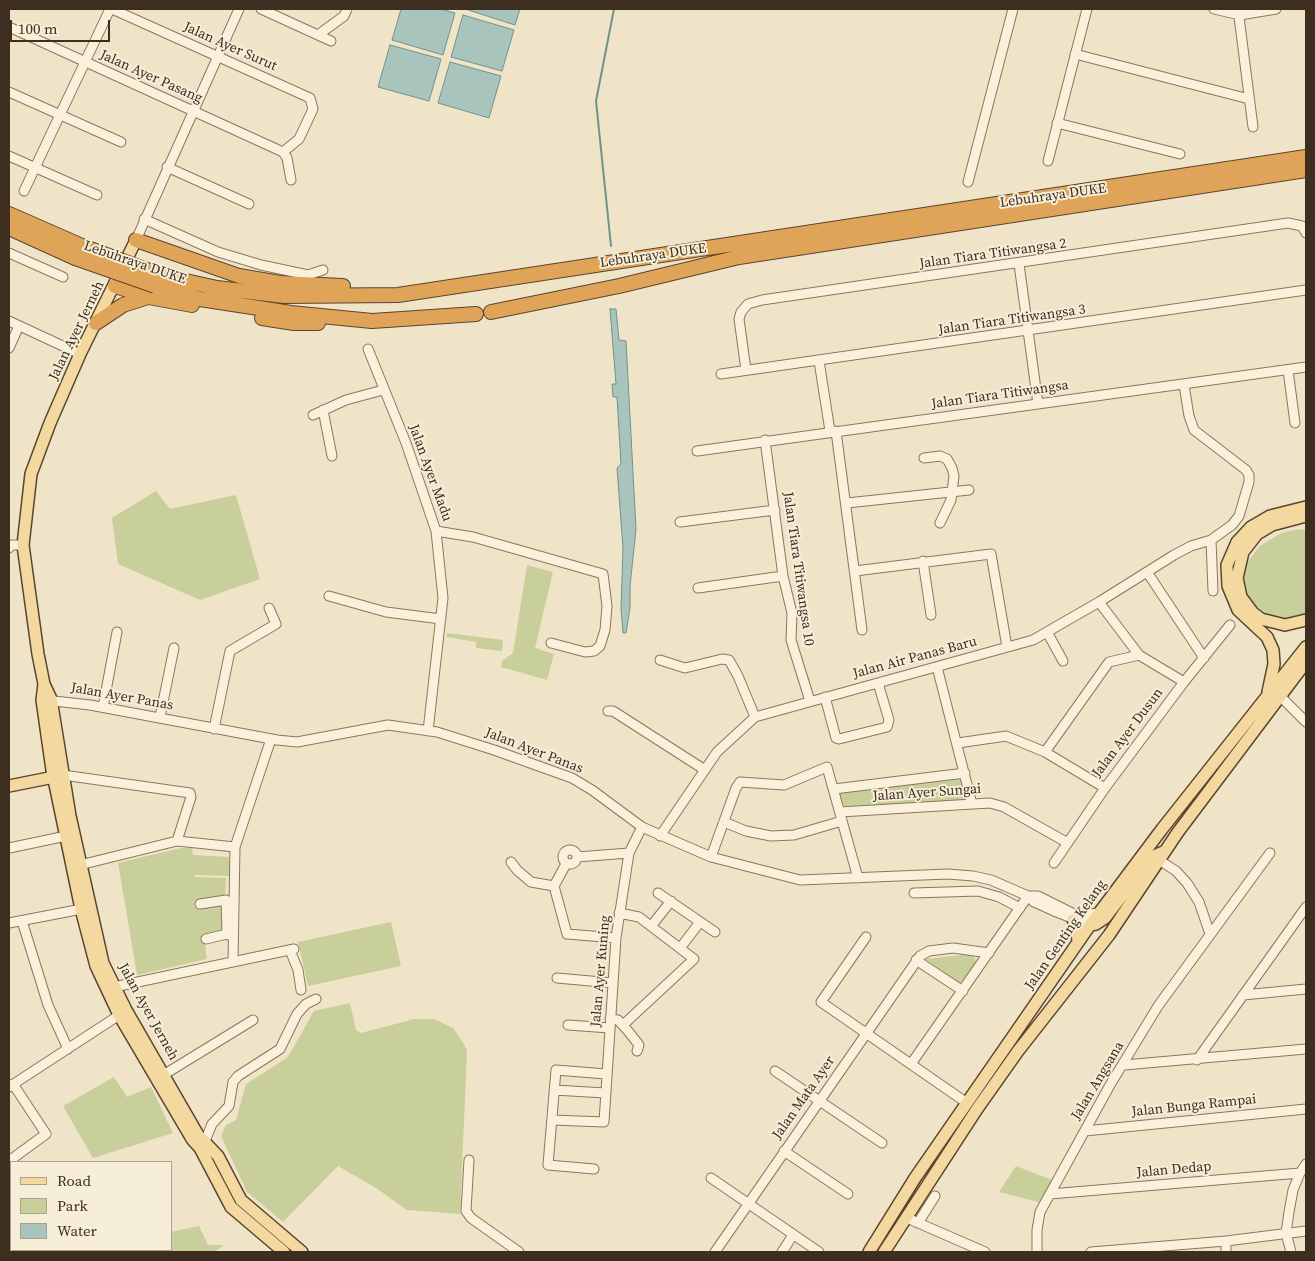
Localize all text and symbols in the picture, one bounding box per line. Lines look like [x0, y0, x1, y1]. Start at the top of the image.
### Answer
scale bar [12, 10, 112, 42]
text: 100 m [18, 18, 58, 39]
street label: Jalan Ayer Surut [181, 19, 279, 75]
street label: Jalan Ayer Pasang [97, 47, 205, 107]
street label: Lebuhraya DUKE [999, 180, 1107, 212]
street label: Jalan Tiara Titiwangsa 2 [918, 235, 1068, 273]
street label: Lebuhraya DUKE [82, 238, 188, 288]
street label: Lebuhraya DUKE [599, 240, 707, 272]
street label: Jalan Ayer Jerneh [46, 279, 108, 383]
street label: Jalan Tiara Titiwangsa 3 [937, 301, 1087, 339]
street label: Jalan Tiara Titiwangsa [930, 377, 1070, 413]
street label: Jalan Ayer Madu [405, 422, 455, 524]
street label: Jalan Tiara Titiwangsa 10 [779, 491, 817, 647]
street label: Jalan Air Panas Baru [851, 633, 979, 683]
street label: Jalan Ayer Panas [70, 680, 174, 714]
street label: Jalan Ayer Dusun [1089, 685, 1167, 781]
street label: Jalan Ayer Panas [483, 725, 585, 777]
street label: Jalan Ayer Sungai [872, 781, 982, 805]
street label: Jalan Genting Kelang [1022, 877, 1110, 993]
street label: Jalan Ayer Kuning [588, 914, 614, 1028]
street label: Jalan Ayer Jerneh [114, 960, 182, 1064]
street label: Jalan Angsana [1068, 1039, 1128, 1123]
street label: Jalan Mata Ayer [769, 1053, 839, 1143]
street label: Jalan Bunga Rampai [1131, 1091, 1257, 1121]
street label: Jalan Dedap [1136, 1158, 1212, 1182]
legend [10, 1161, 172, 1251]
text: Road [57, 1170, 91, 1191]
text: Park [57, 1195, 88, 1216]
text: Water [57, 1220, 97, 1241]

